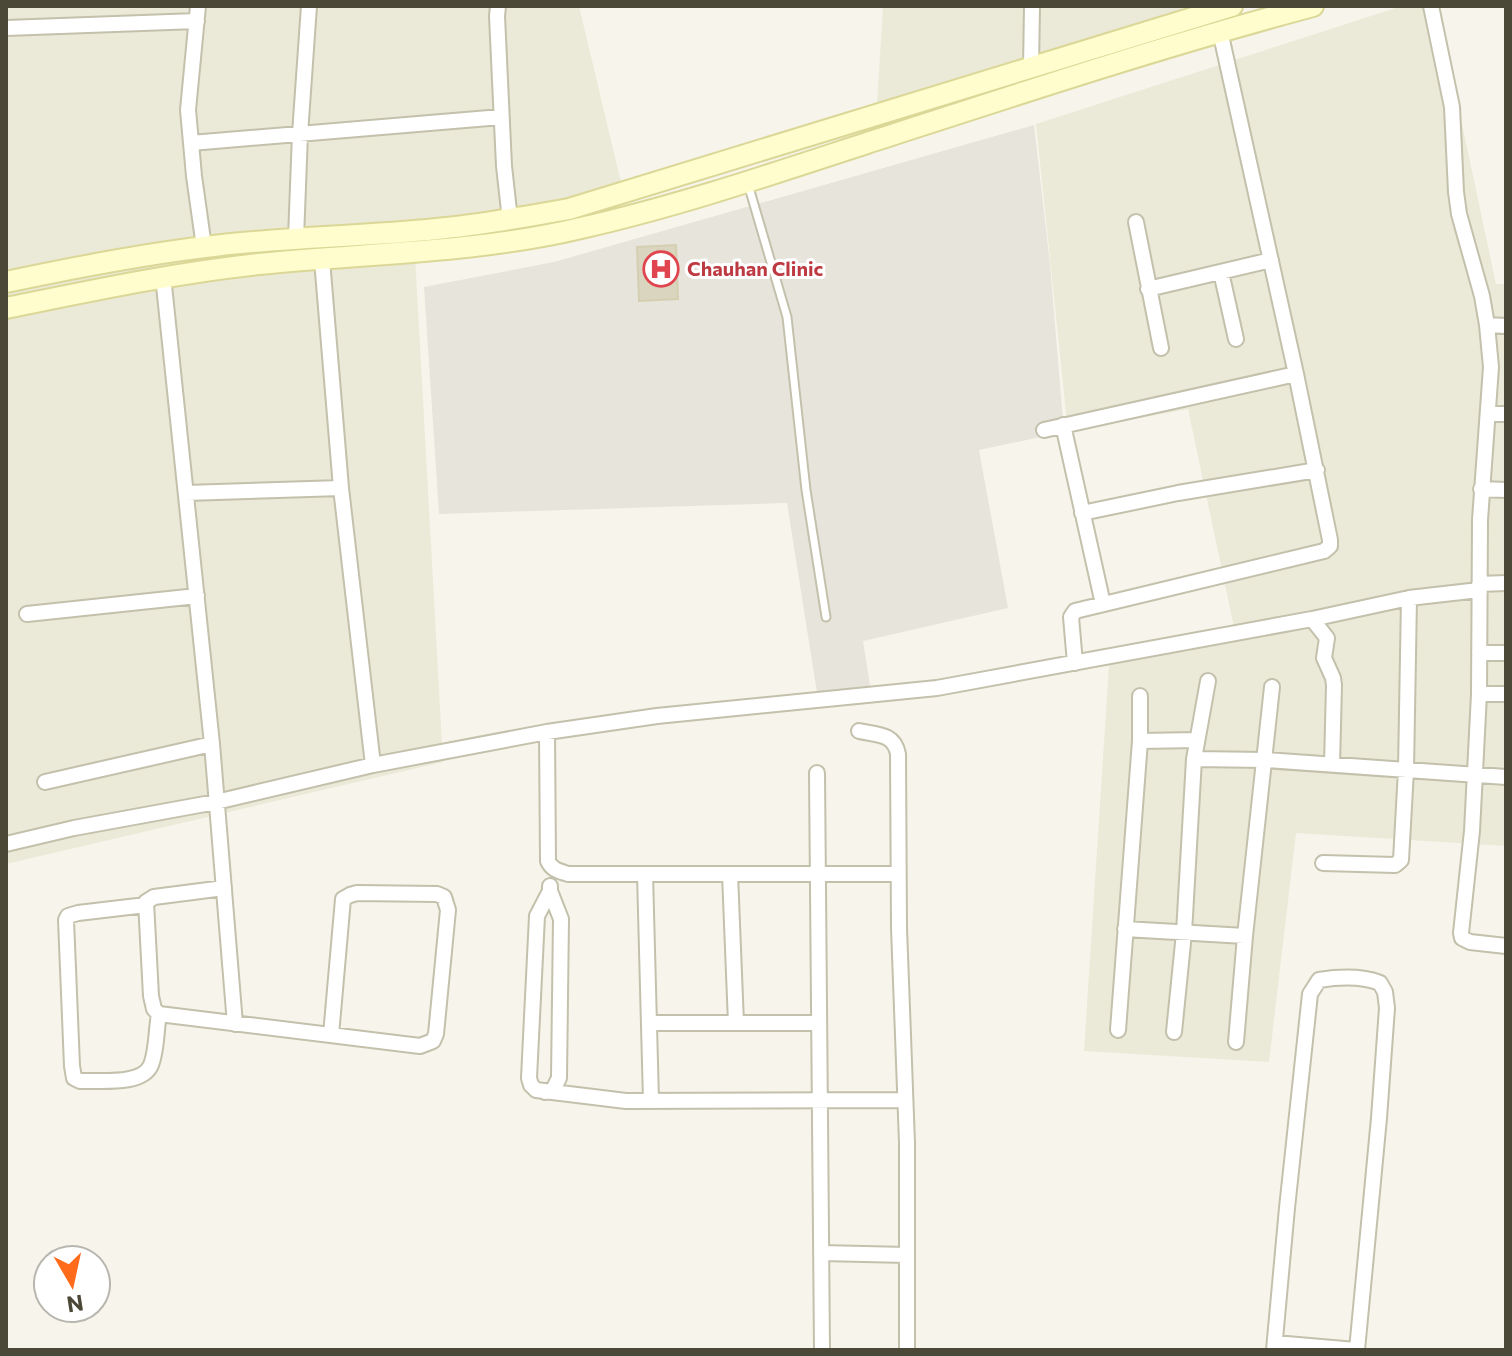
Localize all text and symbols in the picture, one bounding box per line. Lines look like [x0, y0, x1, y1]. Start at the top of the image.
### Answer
hospital icon: Chauhan Clinic [642, 250, 680, 288]
place label: Chauhan Clinic [687, 256, 824, 280]
north arrow [32, 1244, 112, 1324]
text: N [65, 1290, 85, 1319]

